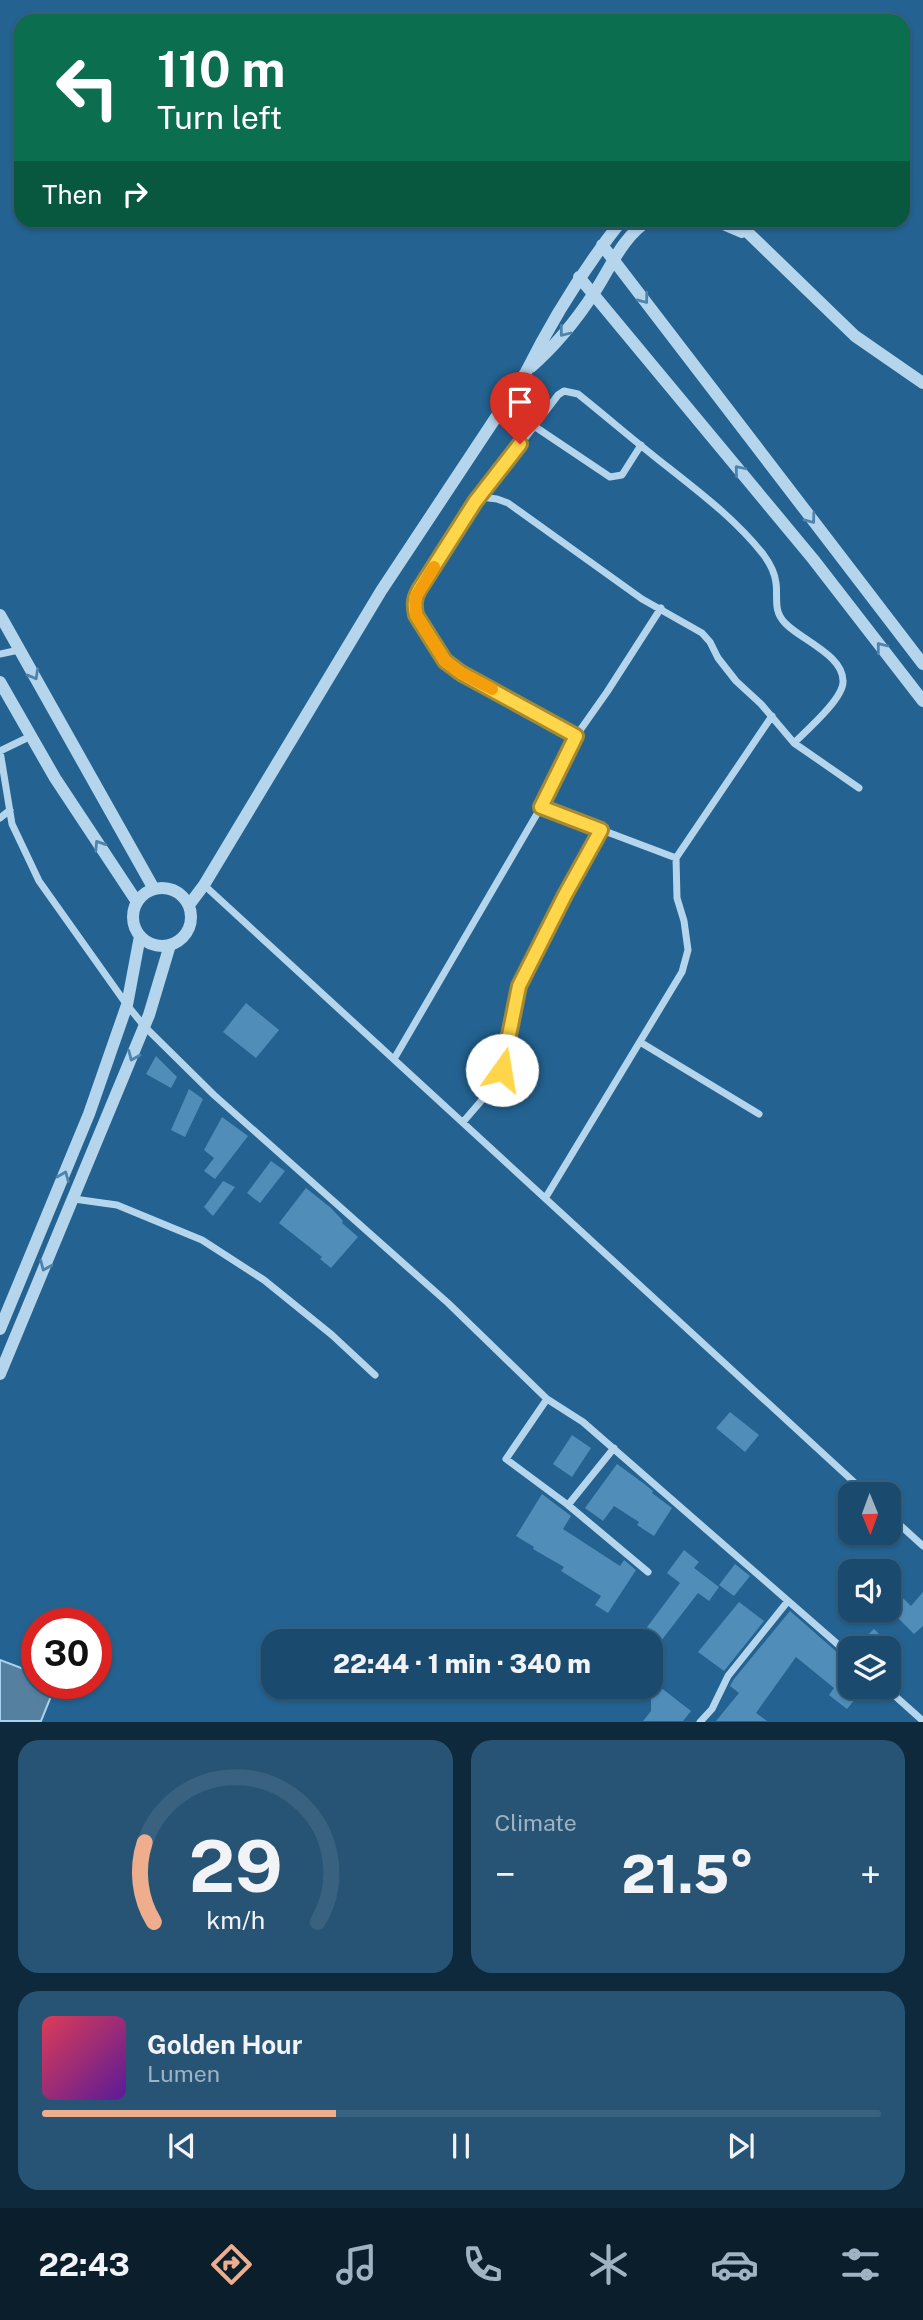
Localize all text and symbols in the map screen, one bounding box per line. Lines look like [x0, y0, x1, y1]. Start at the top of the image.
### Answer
text: 110 m [157, 40, 285, 98]
icon: left [42, 42, 133, 133]
text: Turn left [157, 99, 282, 136]
icon: right [116, 175, 154, 213]
text: Then [42, 179, 102, 210]
one-way arrow [635, 291, 648, 304]
one-way arrow [559, 324, 572, 337]
pin [490, 372, 550, 444]
icon: arrive [501, 383, 539, 421]
one-way arrow [735, 465, 747, 478]
one-way arrow [803, 511, 816, 523]
one-way arrow [877, 642, 890, 655]
one-way arrow [25, 667, 38, 680]
one-way arrow [95, 840, 107, 853]
position arrow [465, 1033, 539, 1107]
one-way arrow [127, 1049, 141, 1061]
one-way arrow [56, 1171, 70, 1183]
one-way arrow [40, 1259, 54, 1271]
north arrow [838, 1482, 901, 1545]
map controls [838, 1482, 901, 1699]
button: sound [838, 1559, 901, 1622]
speed limit sign: 30 [21, 1608, 112, 1699]
button: layers [838, 1636, 901, 1699]
text: 22:44 · 1 min · 340 m [333, 1648, 591, 1679]
text: Climate [495, 1809, 577, 1836]
text: 29 [188, 1824, 282, 1909]
text: 21.5° [621, 1844, 754, 1905]
text: − [495, 1852, 516, 1897]
text: + [860, 1852, 881, 1897]
text: km/h [206, 1905, 265, 1935]
text: Golden Hour [147, 2029, 302, 2060]
text: Lumen [147, 2060, 220, 2087]
icon: previous [163, 2127, 201, 2165]
icon: pause [442, 2127, 480, 2165]
icon: next [722, 2127, 760, 2165]
icon: directions [207, 2240, 256, 2289]
icon: music [332, 2240, 381, 2289]
icon: phone [458, 2240, 507, 2289]
icon: climate [584, 2240, 633, 2289]
icon: car [710, 2240, 759, 2289]
icon: filters [836, 2240, 885, 2289]
text: 22:43 [38, 2246, 130, 2283]

